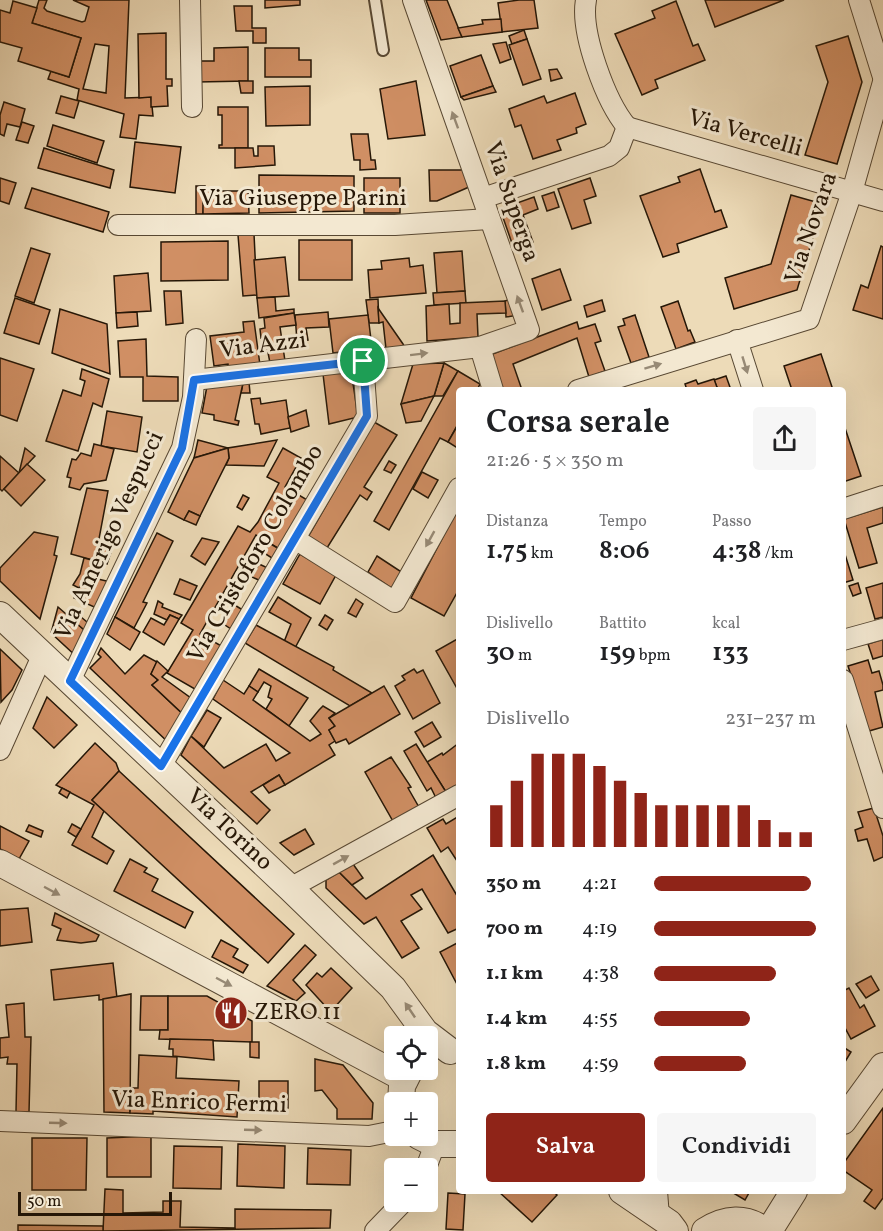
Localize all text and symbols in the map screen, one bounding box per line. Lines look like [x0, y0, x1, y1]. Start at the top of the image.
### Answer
street label: Via Vercelli [684, 101, 806, 167]
one-way arrow [450, 111, 460, 129]
street label: Via Superga [475, 137, 547, 267]
street label: Via Novara [777, 168, 847, 288]
street label: Via Giuseppe Parini [199, 182, 407, 216]
one-way arrow [515, 295, 524, 313]
street label: Via Azzi [218, 324, 308, 368]
pin [337, 335, 388, 386]
icon: arrive [346, 344, 379, 377]
one-way arrow [409, 349, 428, 359]
one-way arrow [741, 356, 750, 374]
one-way arrow [644, 361, 662, 370]
text: Corsa serale [486, 401, 670, 447]
button: share [753, 407, 816, 470]
street label: Via Amerigo Vespucci [47, 426, 173, 646]
street label: Via Cristoforo Colombo [179, 438, 333, 670]
text: 21:26 · 5 × 350 m [486, 447, 624, 475]
text: Distanza [486, 511, 548, 533]
text: Tempo [599, 511, 647, 533]
text: Passo [712, 511, 751, 533]
one-way arrow [425, 531, 436, 547]
text: 1.75 [486, 533, 528, 569]
text: 8:06 [599, 533, 650, 569]
text: 4:38 [712, 533, 762, 569]
text: km [528, 543, 554, 565]
text: /km [762, 543, 794, 565]
text: Dislivello [486, 613, 553, 635]
text: Battito [599, 613, 647, 635]
text: kcal [712, 613, 740, 635]
text: 30 [486, 635, 515, 671]
text: 159 [599, 635, 636, 671]
text: 133 [712, 635, 749, 671]
text: m [515, 645, 532, 667]
text: bpm [636, 645, 671, 667]
text: Dislivello [486, 705, 570, 733]
text: 231–237 m [725, 705, 816, 733]
street label: Via Torino [178, 781, 280, 879]
one-way arrow [333, 855, 350, 865]
text: 350 m [486, 870, 541, 898]
text: 4:21 [582, 870, 617, 898]
one-way arrow [43, 886, 60, 896]
text: 700 m [486, 915, 543, 943]
text: 4:19 [582, 915, 617, 943]
text: 1.1 km [486, 960, 543, 988]
text: 4:38 [582, 960, 619, 988]
one-way arrow [216, 977, 233, 987]
restaurant icon: ZERO 11 [213, 995, 249, 1031]
place label: ZERO 11 [254, 996, 341, 1030]
one-way arrow [404, 1001, 415, 1018]
text: 1.4 km [486, 1005, 547, 1033]
text: 4:55 [582, 1005, 618, 1033]
map controls [384, 1026, 438, 1212]
button: locate [384, 1026, 438, 1080]
text: 1.8 km [486, 1050, 546, 1078]
text: 4:59 [582, 1050, 618, 1078]
street label: Via Enrico Fermi [111, 1083, 287, 1123]
button: + [384, 1092, 438, 1146]
button: Salva [486, 1113, 645, 1182]
button: Condividi [657, 1113, 816, 1182]
one-way arrow [49, 1118, 68, 1128]
one-way arrow [244, 1126, 263, 1135]
button: − [384, 1158, 438, 1212]
scale bar [18, 1189, 172, 1216]
text: 50 m [27, 1191, 61, 1213]

